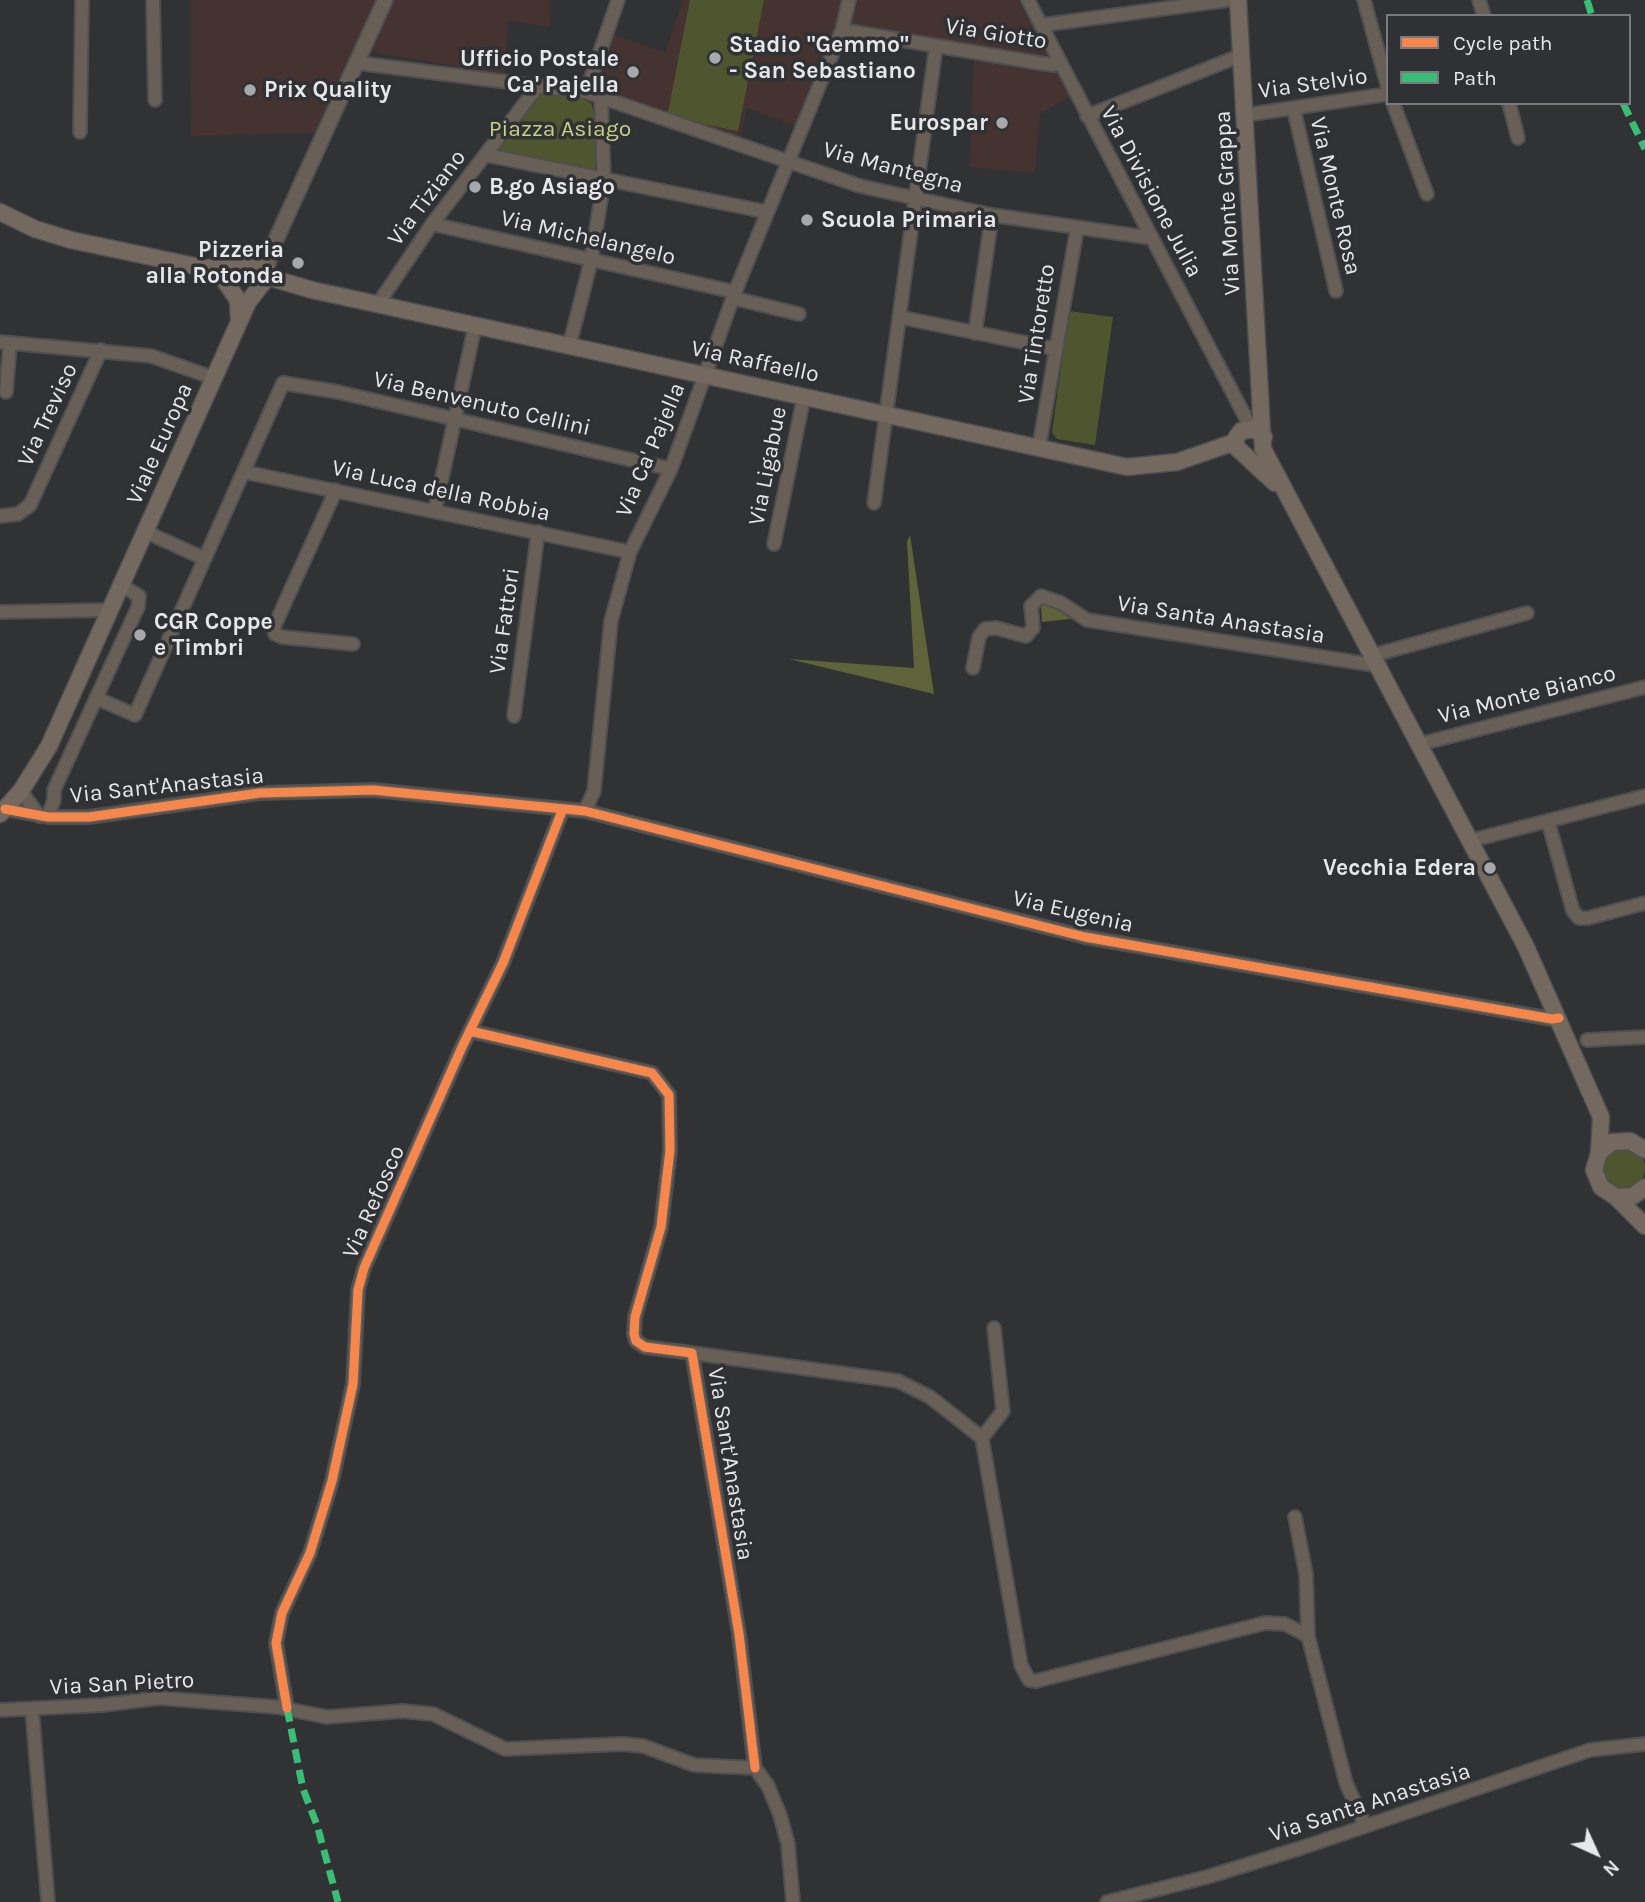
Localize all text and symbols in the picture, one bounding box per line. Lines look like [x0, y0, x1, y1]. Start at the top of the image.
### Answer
street label: Via Giotto [943, 12, 1049, 56]
legend [1386, 14, 1631, 105]
place label: Stadio "Gemmo" - San Sebastiano [729, 31, 916, 85]
text: Cycle path [1453, 31, 1553, 55]
place label: Ufficio Postale Ca' Pajella [460, 45, 619, 99]
marker: Stadio "Gemmo" - San Sebastiano [707, 50, 723, 66]
street label: Via Stelvio [1257, 63, 1369, 105]
marker: Ufficio Postale Ca' Pajella [625, 64, 641, 80]
text: Path [1453, 66, 1497, 90]
place label: Prix Quality [264, 76, 391, 104]
marker: Prix Quality [242, 82, 258, 98]
street label: Via Divisione Julia [1094, 102, 1208, 282]
place label: Eurospar [889, 109, 988, 137]
street label: Via Monte Grappa [1209, 110, 1247, 296]
street label: Via Monte Rosa [1303, 114, 1367, 278]
park label: Piazza Asiago [489, 115, 631, 143]
marker: Eurospar [994, 115, 1010, 131]
street label: Via Mantegna [820, 136, 966, 200]
street label: Via Tiziano [382, 145, 472, 251]
place label: B.go Asiago [489, 173, 615, 201]
marker: B.go Asiago [467, 179, 483, 195]
street label: Via Michelangelo [498, 204, 678, 272]
place label: Scuola Primaria [821, 206, 997, 234]
marker: Scuola Primaria [799, 212, 815, 228]
place label: Pizzeria alla Rotonda [145, 236, 284, 290]
marker: Pizzeria alla Rotonda [290, 255, 306, 271]
street label: Via Tintoretto [1012, 262, 1062, 406]
street label: Via Raffaello [688, 335, 822, 389]
street label: Via Treviso [12, 359, 84, 471]
street label: Via Benvenuto Cellini [371, 366, 593, 442]
street label: Viale Europa [121, 379, 199, 509]
street label: Via Ca' Pajella [610, 379, 692, 521]
street label: Via Ligabue [743, 404, 793, 528]
street label: Via Luca della Robbia [329, 454, 553, 528]
street label: Via Fattori [484, 566, 526, 676]
street label: Via Santa Anastasia [1115, 590, 1327, 650]
place label: CGR Coppe e Timbri [154, 608, 273, 662]
marker: CGR Coppe e Timbri [132, 627, 148, 643]
street label: Via Monte Bianco [1435, 660, 1619, 730]
street label: Via Sant'Anastasia [69, 762, 265, 810]
place label: Vecchia Edera [1323, 854, 1476, 882]
marker: Vecchia Edera [1482, 860, 1498, 876]
street label: Via Eugenia [1010, 885, 1136, 939]
street label: Via Refosco [337, 1141, 411, 1263]
street label: Via Sant'Anastasia [701, 1366, 759, 1562]
street label: Via San Pietro [49, 1666, 195, 1702]
street label: Via Santa Anastasia [1266, 1757, 1474, 1849]
north arrow [1561, 1818, 1631, 1888]
text: N [1598, 1855, 1623, 1880]

